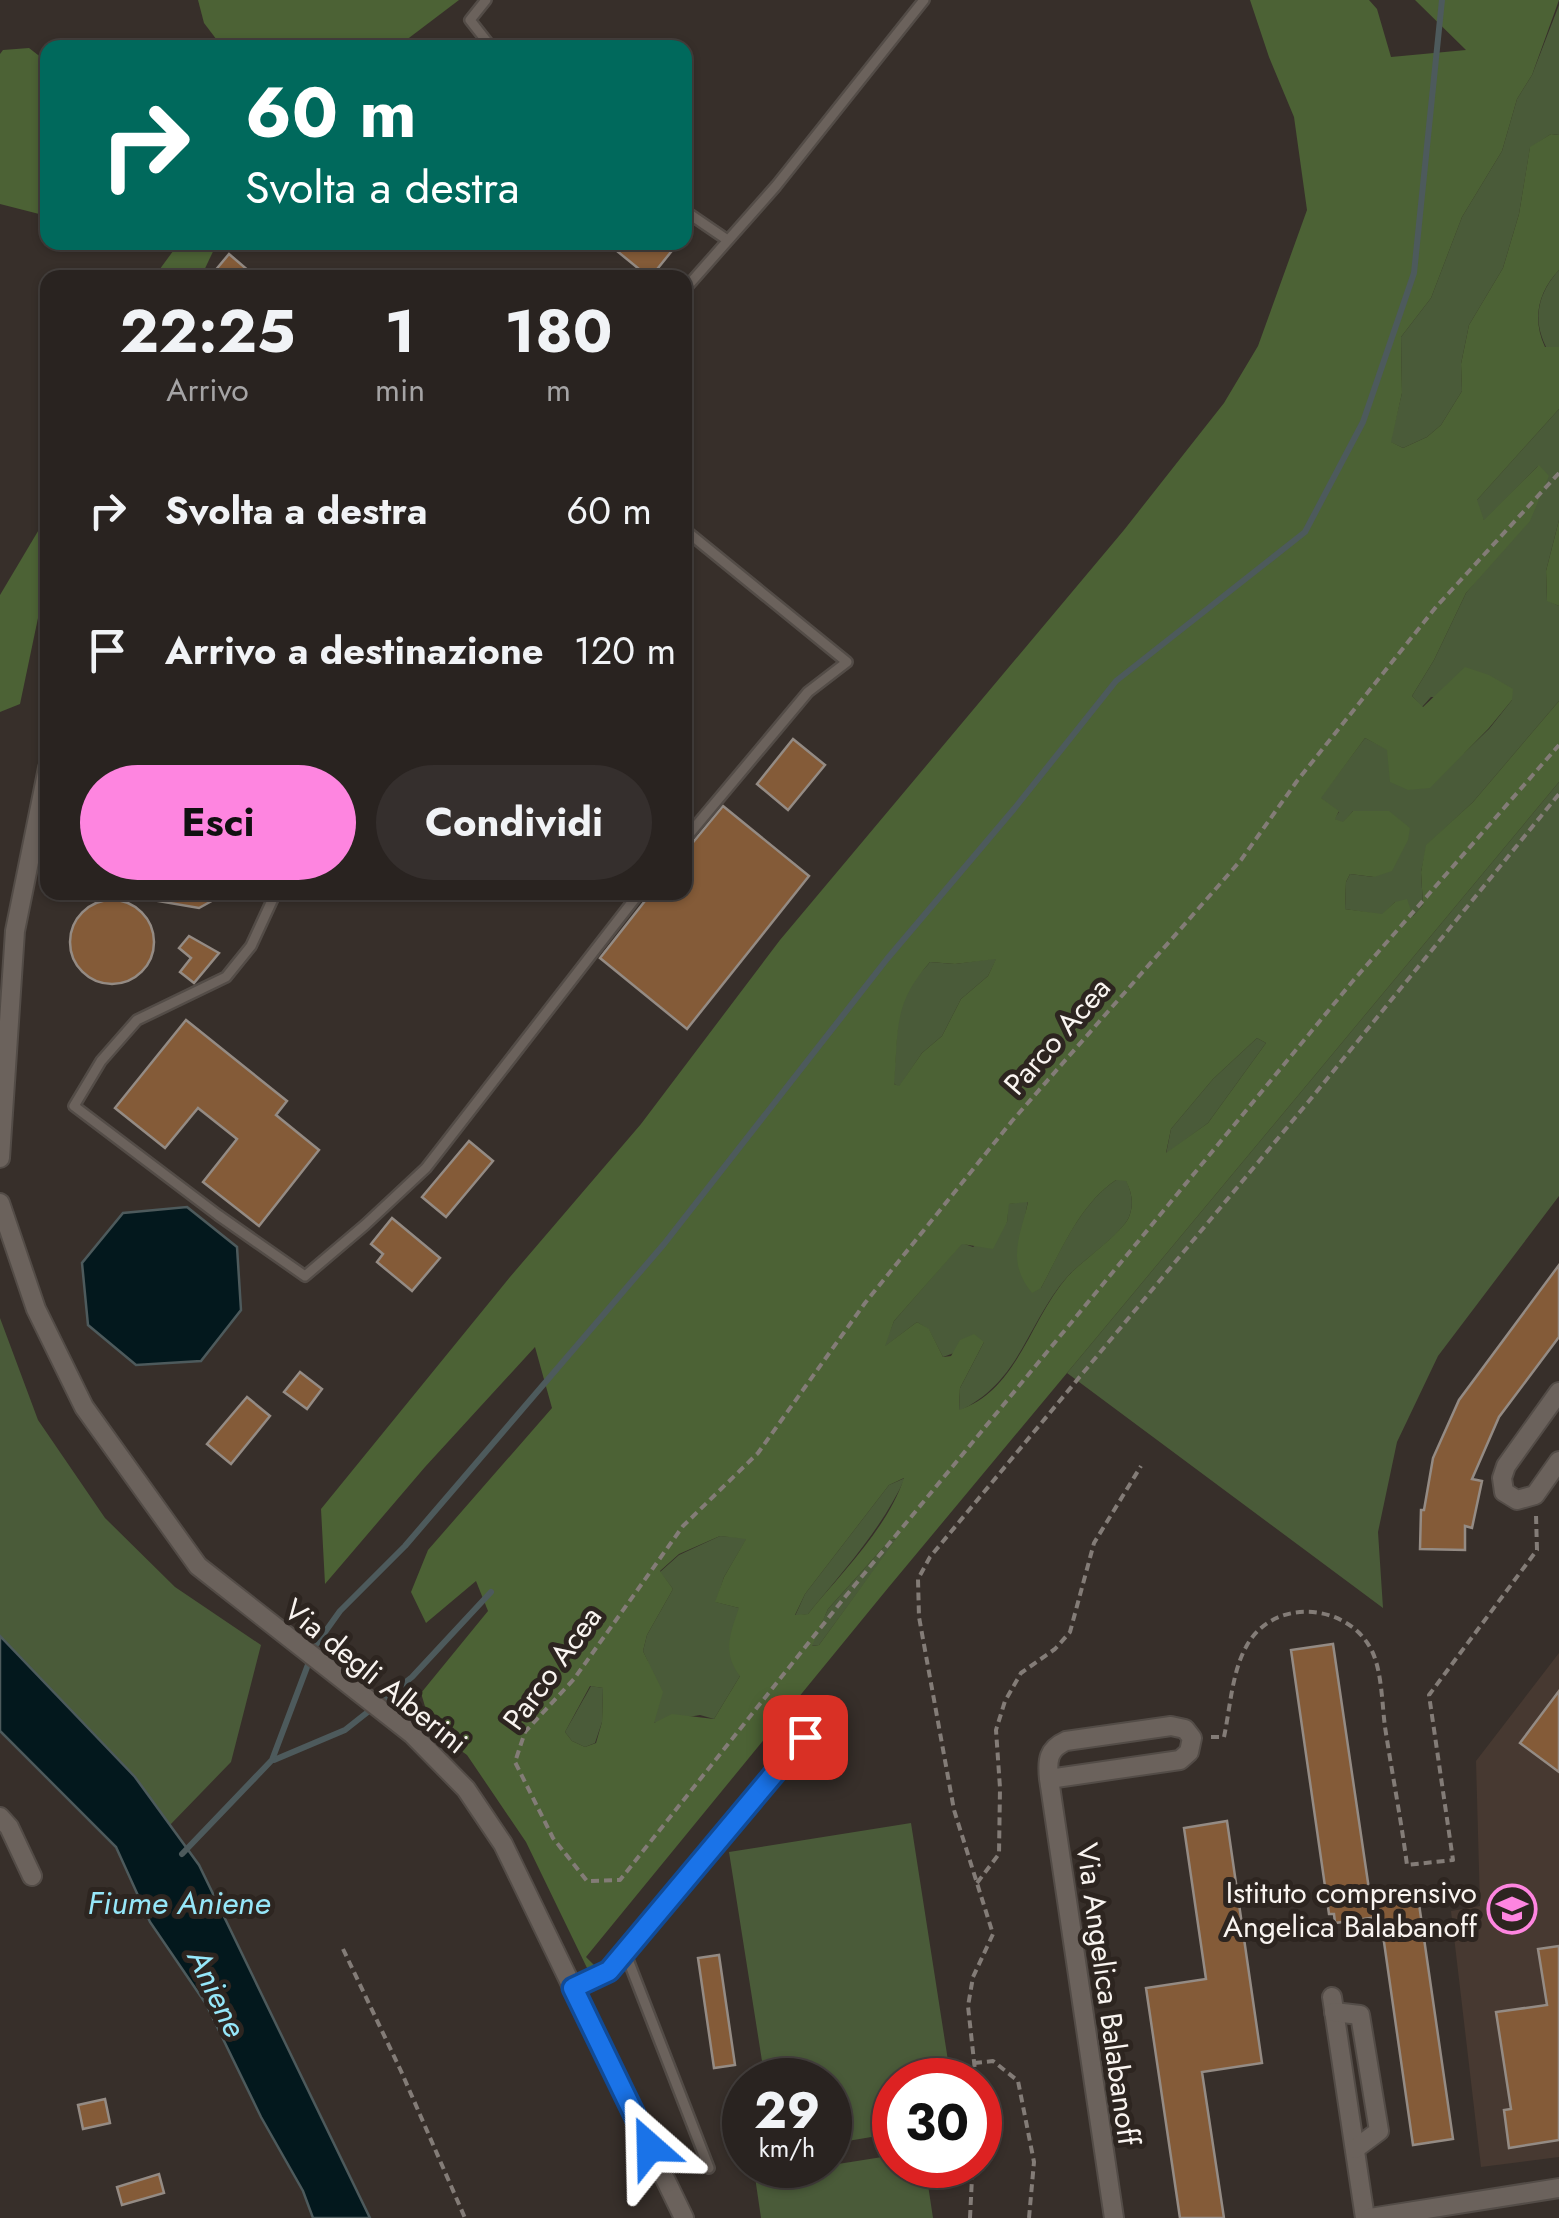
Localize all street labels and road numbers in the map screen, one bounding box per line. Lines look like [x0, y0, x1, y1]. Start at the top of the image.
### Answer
street label: Parco Acea [994, 968, 1120, 1104]
street label: Via degli Alberini [275, 1588, 477, 1764]
street label: Parco Acea [492, 1597, 612, 1739]
street label: Via Angelica Balabanoff [1065, 1840, 1151, 2149]

